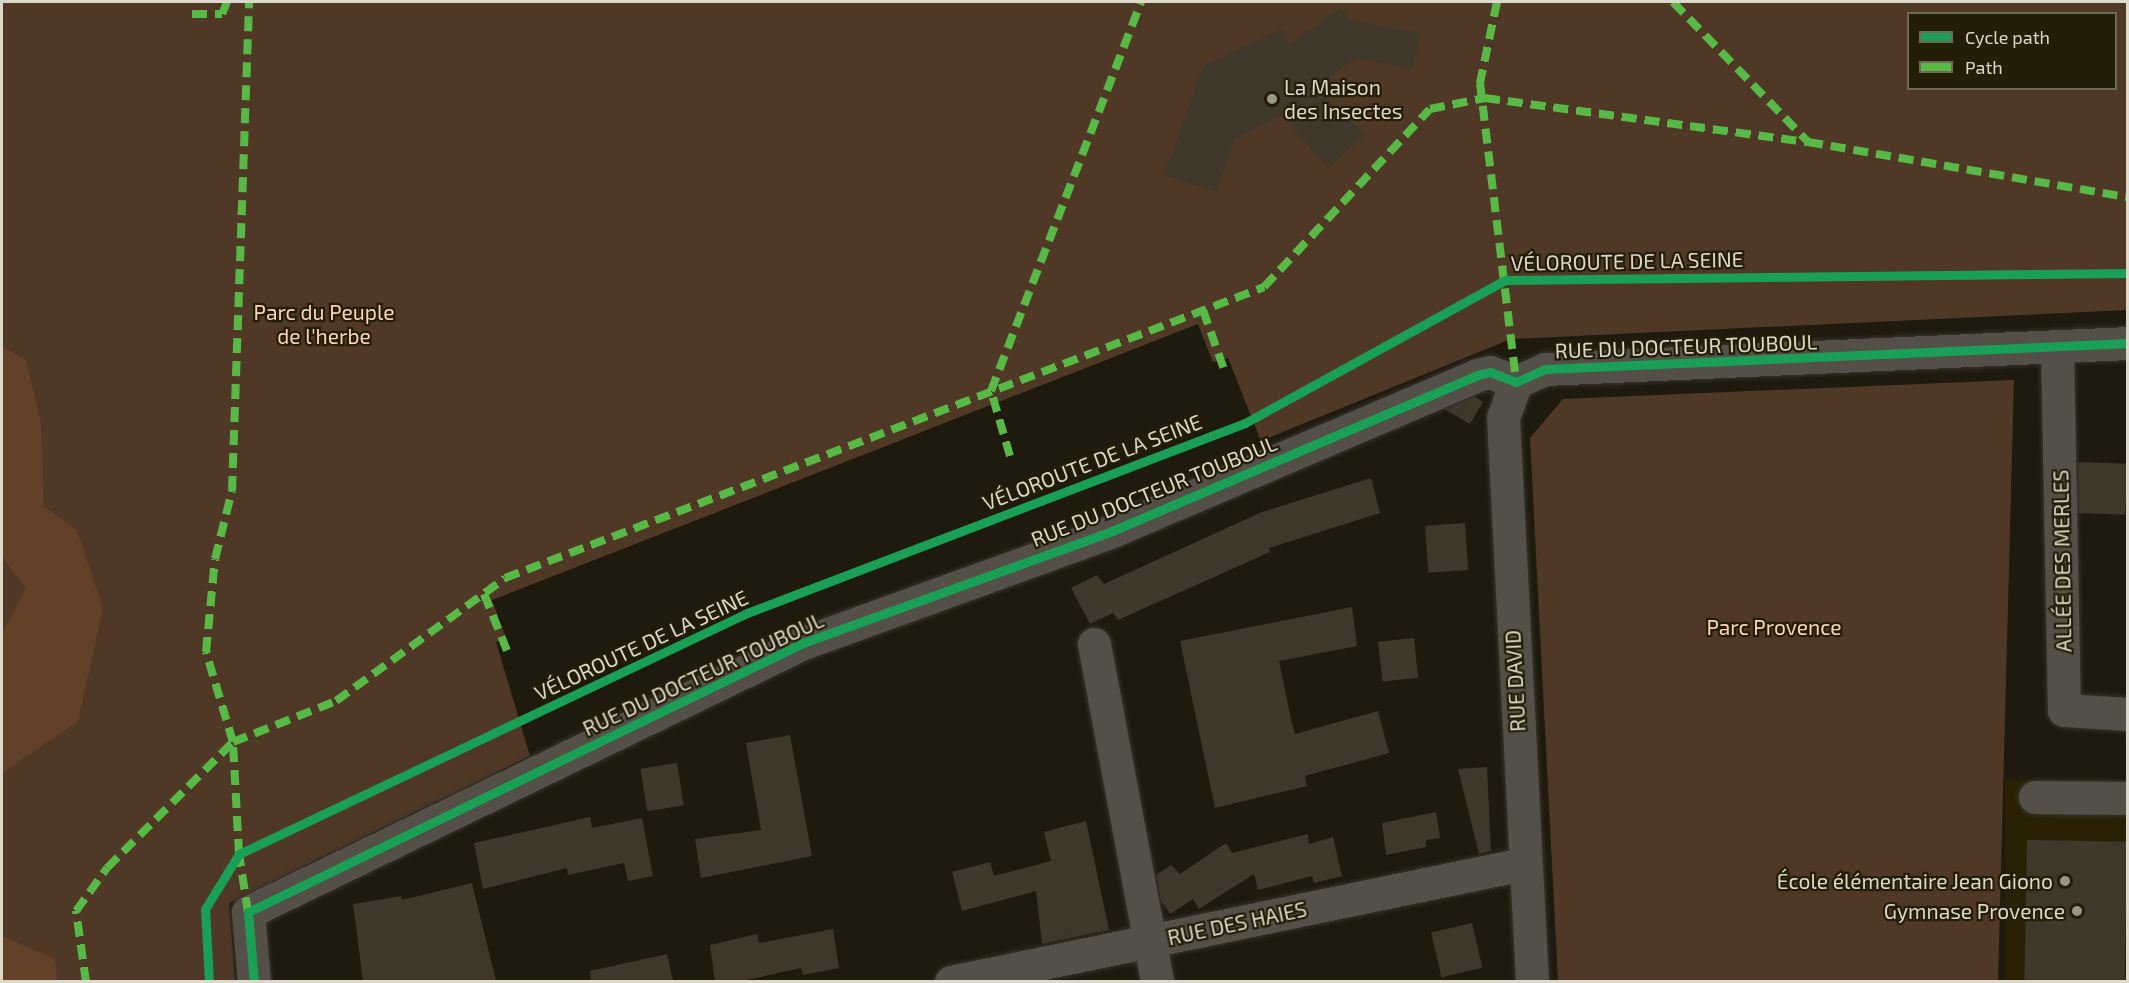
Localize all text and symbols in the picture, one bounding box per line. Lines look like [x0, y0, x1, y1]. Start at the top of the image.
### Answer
legend [1907, 12, 2117, 90]
text: Cycle path [1965, 26, 2050, 48]
text: Path [1965, 56, 2003, 78]
place label: La Maison des Insectes [1284, 74, 1403, 124]
marker: La Maison des Insectes [1265, 92, 1279, 106]
street label: VÉLOROUTE DE LA SEINE [1510, 246, 1744, 276]
park label: Parc du Peuple de l'herbe [254, 299, 394, 349]
street label: RUE DU DOCTEUR TOUBOUL [1554, 329, 1818, 363]
street label: VÉLOROUTE DE LA SEINE [979, 408, 1205, 516]
street label: RUE DU DOCTEUR TOUBOUL [1027, 430, 1281, 552]
street label: ALLÉE DES MERLES [2048, 470, 2076, 652]
street label: VÉLOROUTE DE LA SEINE [530, 584, 752, 706]
street label: RUE DU DOCTEUR TOUBOUL [578, 607, 828, 741]
park label: Parc Provence [1706, 614, 1842, 640]
street label: RUE DAVID [1500, 629, 1530, 733]
place label: École élémentaire Jean Giono [1776, 868, 2053, 894]
marker: École élémentaire Jean Giono [2058, 874, 2072, 888]
street label: RUE DES HAIES [1165, 896, 1309, 950]
place label: Gymnase Provence [1884, 898, 2065, 924]
marker: Gymnase Provence [2070, 904, 2084, 918]

